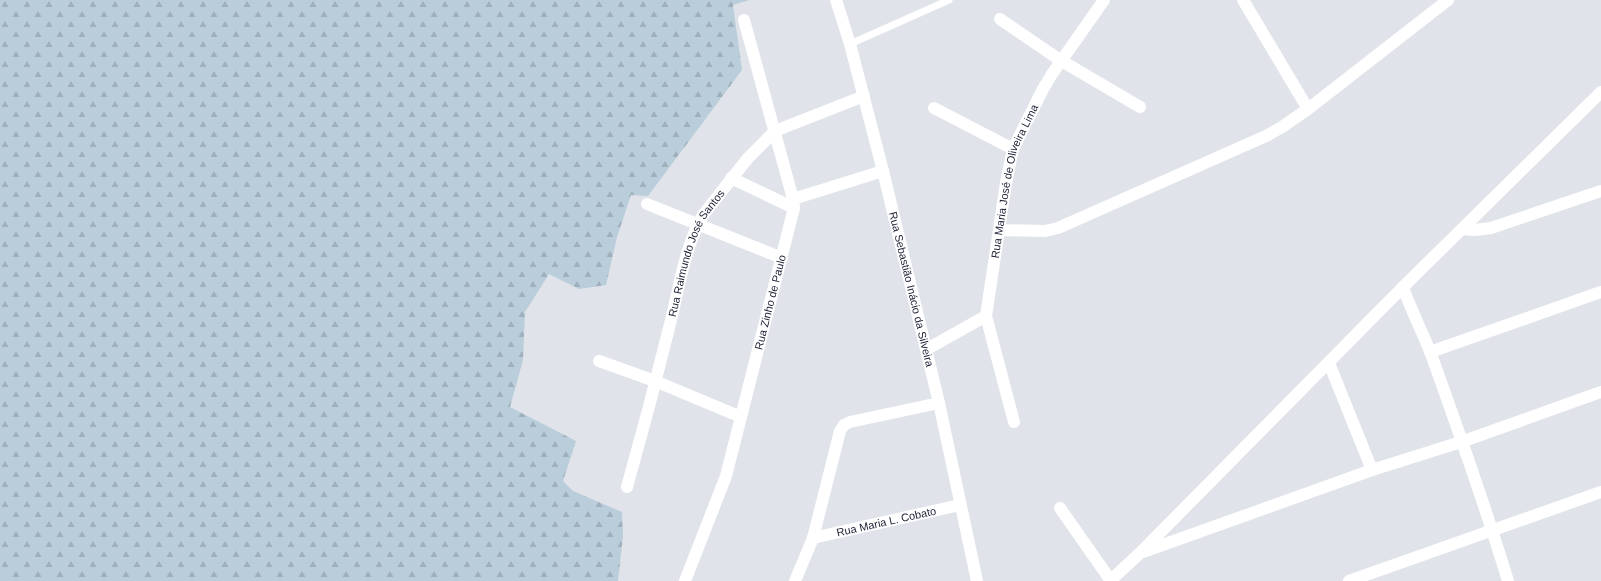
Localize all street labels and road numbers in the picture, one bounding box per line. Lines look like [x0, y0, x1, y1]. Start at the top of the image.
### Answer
street label: Rua Maria José de Oliveira Lima [989, 102, 1041, 259]
street label: Rua Raimundo José Santos [666, 187, 727, 318]
street label: Rua Sebastião Inácio da Silveira [887, 210, 936, 369]
street label: Rua Zinho de Paulo [752, 254, 788, 351]
street label: Rua Maria L. Cobato [835, 505, 937, 539]

